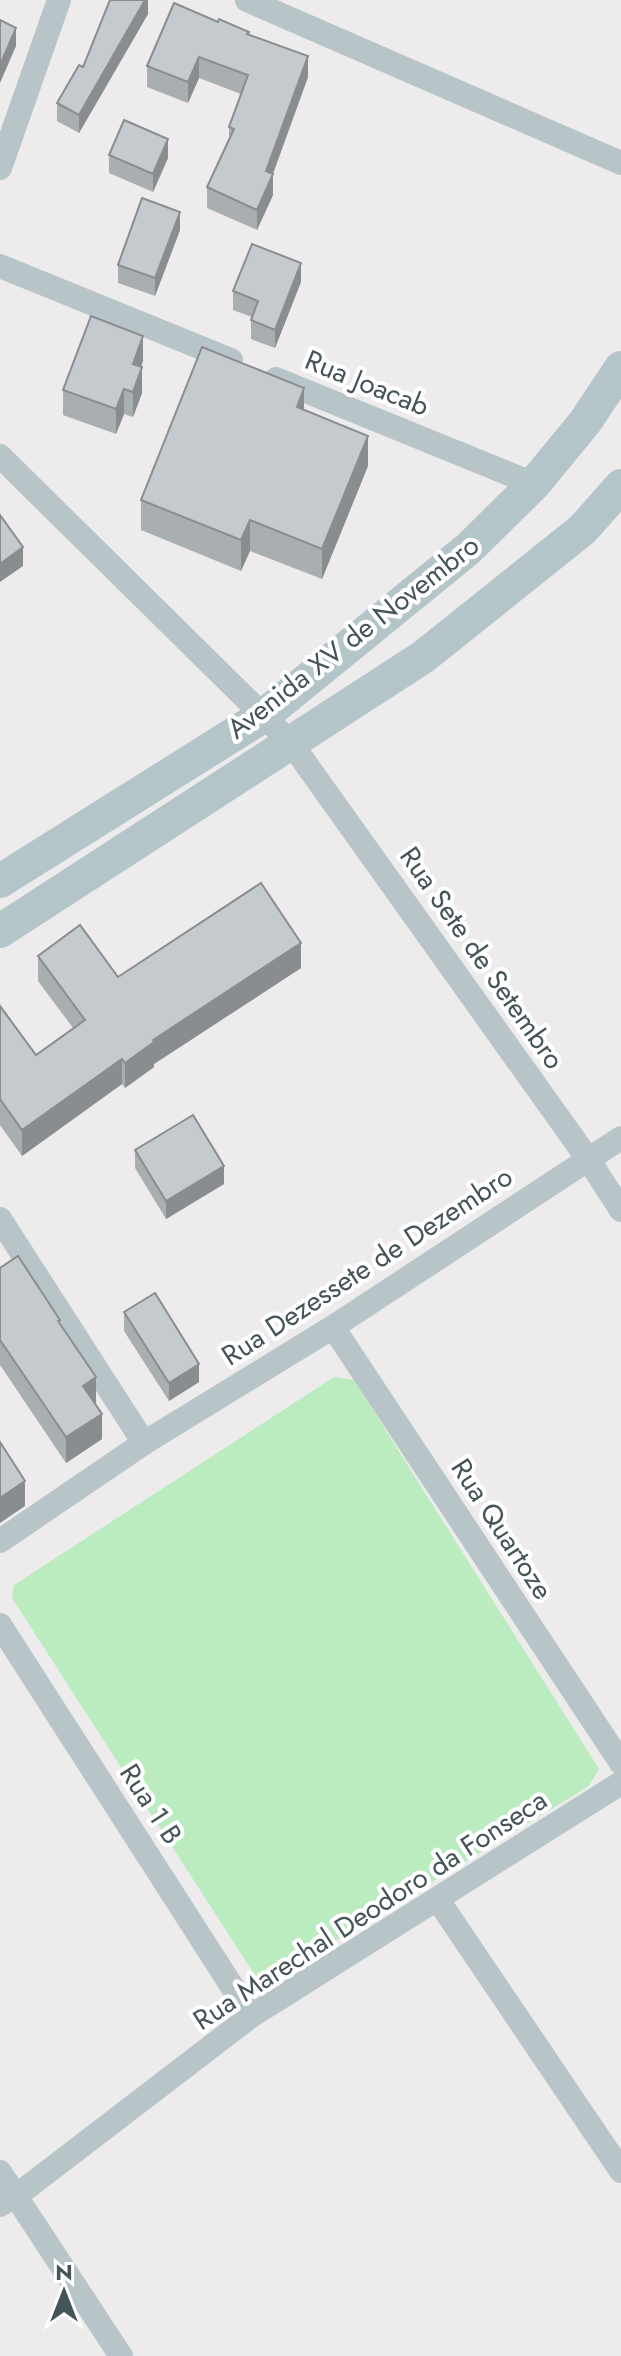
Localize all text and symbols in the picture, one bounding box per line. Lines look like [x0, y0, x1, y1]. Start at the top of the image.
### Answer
street label: Rua Joacab [299, 340, 435, 426]
street label: Avenida XV de Novembro [218, 525, 488, 749]
street label: Rua Sete de Setembro [390, 838, 574, 1078]
street label: Rua Dezessete de Dezembro [213, 1156, 521, 1376]
street label: Rua Quartoze [441, 1450, 563, 1608]
street label: Rua 1 B [110, 1756, 192, 1852]
street label: Rua Marechal Deodoro da Fonseca [185, 1780, 555, 2040]
north arrow [24, 2252, 104, 2332]
text: N [55, 2256, 73, 2288]

